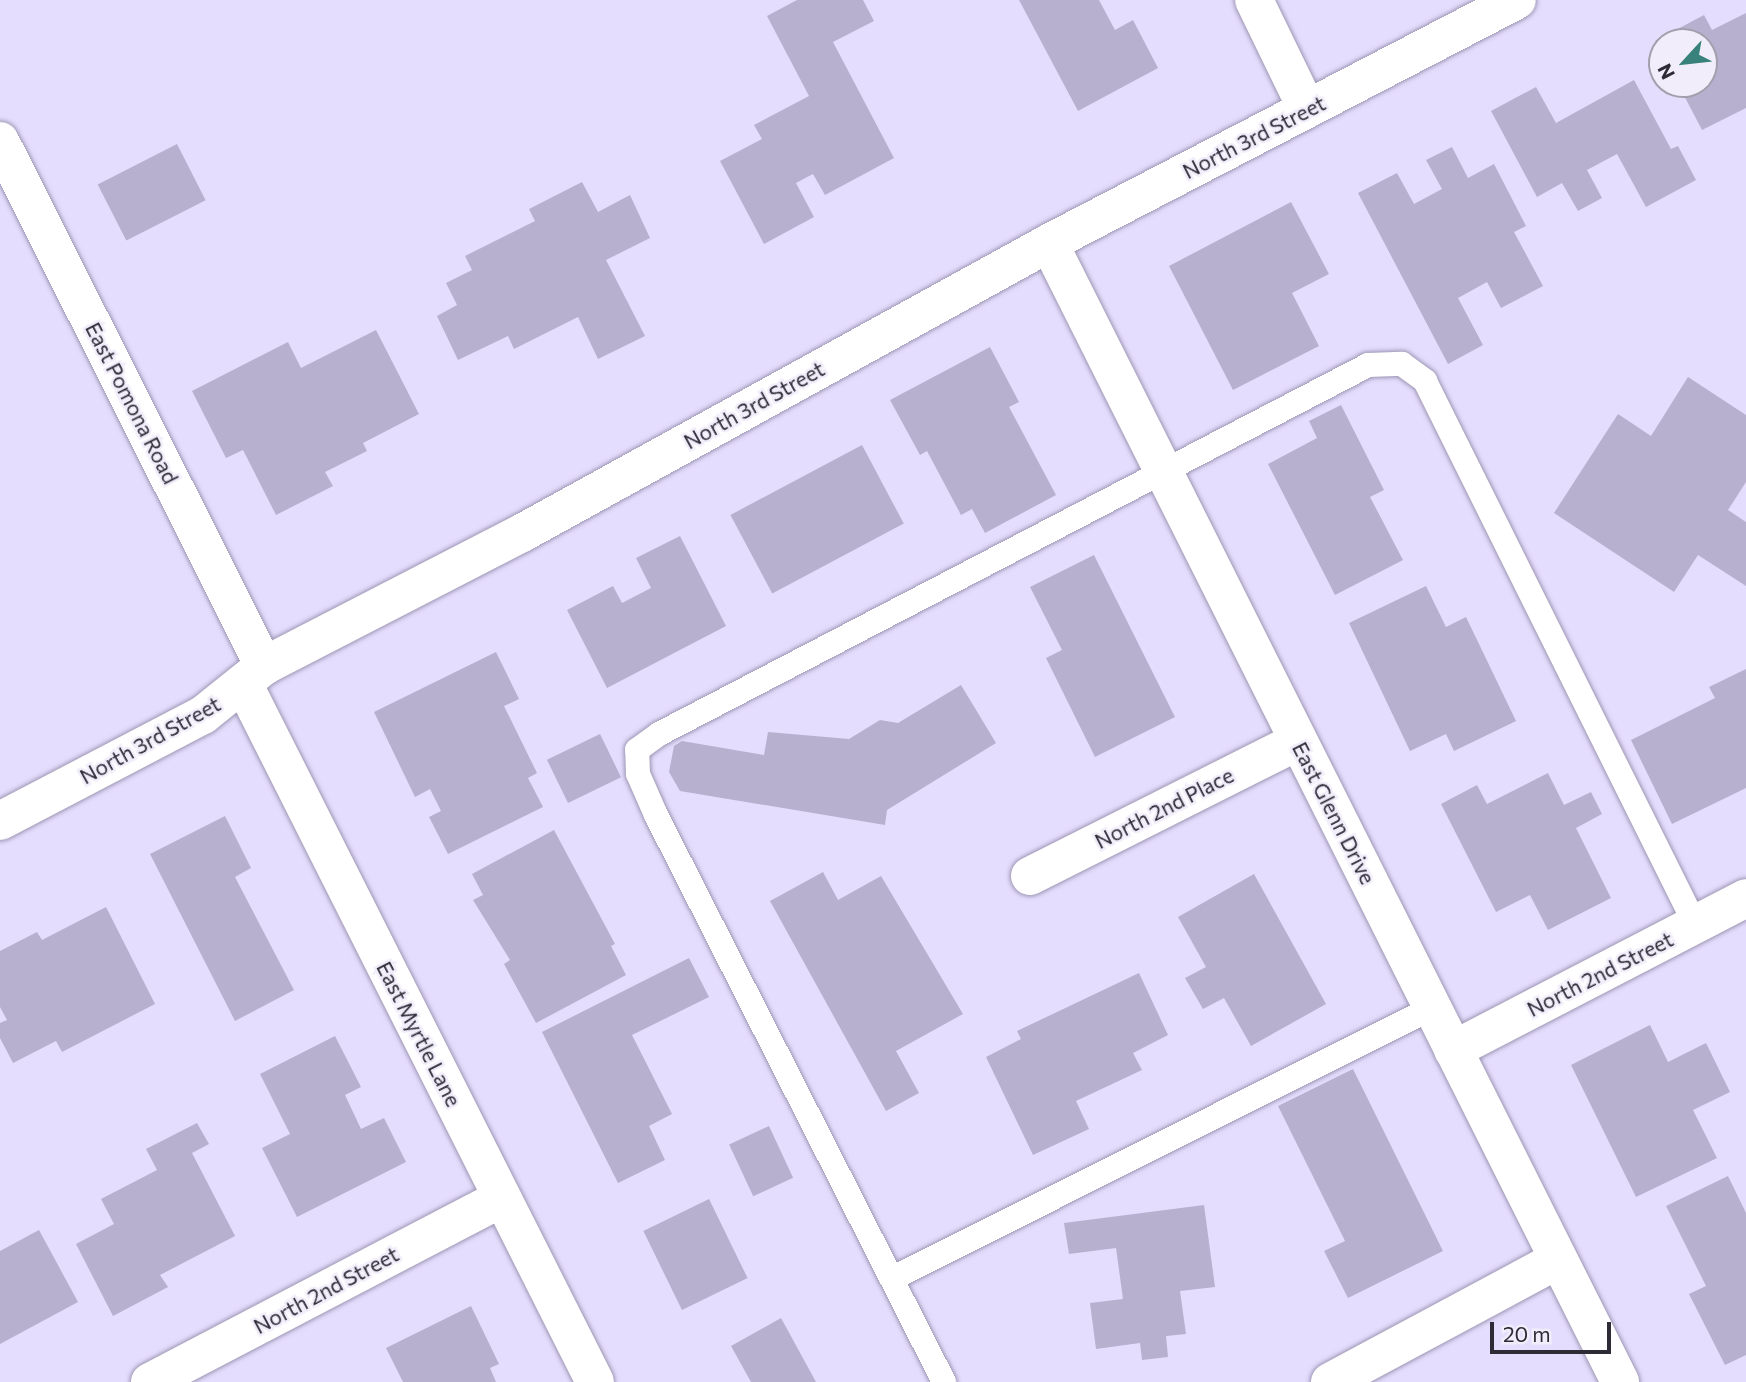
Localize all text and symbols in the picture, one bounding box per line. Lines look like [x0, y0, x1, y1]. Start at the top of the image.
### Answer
north arrow [1648, 28, 1718, 98]
text: N [1652, 60, 1679, 83]
street label: North 3rd Street [1178, 90, 1330, 184]
street label: East Pomona Road [80, 318, 184, 488]
street label: North 3rd Street [679, 356, 829, 454]
street label: North 3rd Street [75, 691, 225, 789]
street label: East Glenn Drive [1287, 738, 1381, 888]
street label: North 2nd Place [1090, 762, 1238, 854]
street label: North 2nd Street [1523, 926, 1677, 1022]
street label: East Myrtle Lane [372, 957, 466, 1111]
street label: North 2nd Street [249, 1241, 403, 1339]
scale bar [1494, 1308, 1615, 1352]
text: 20 m [1503, 1321, 1551, 1346]

